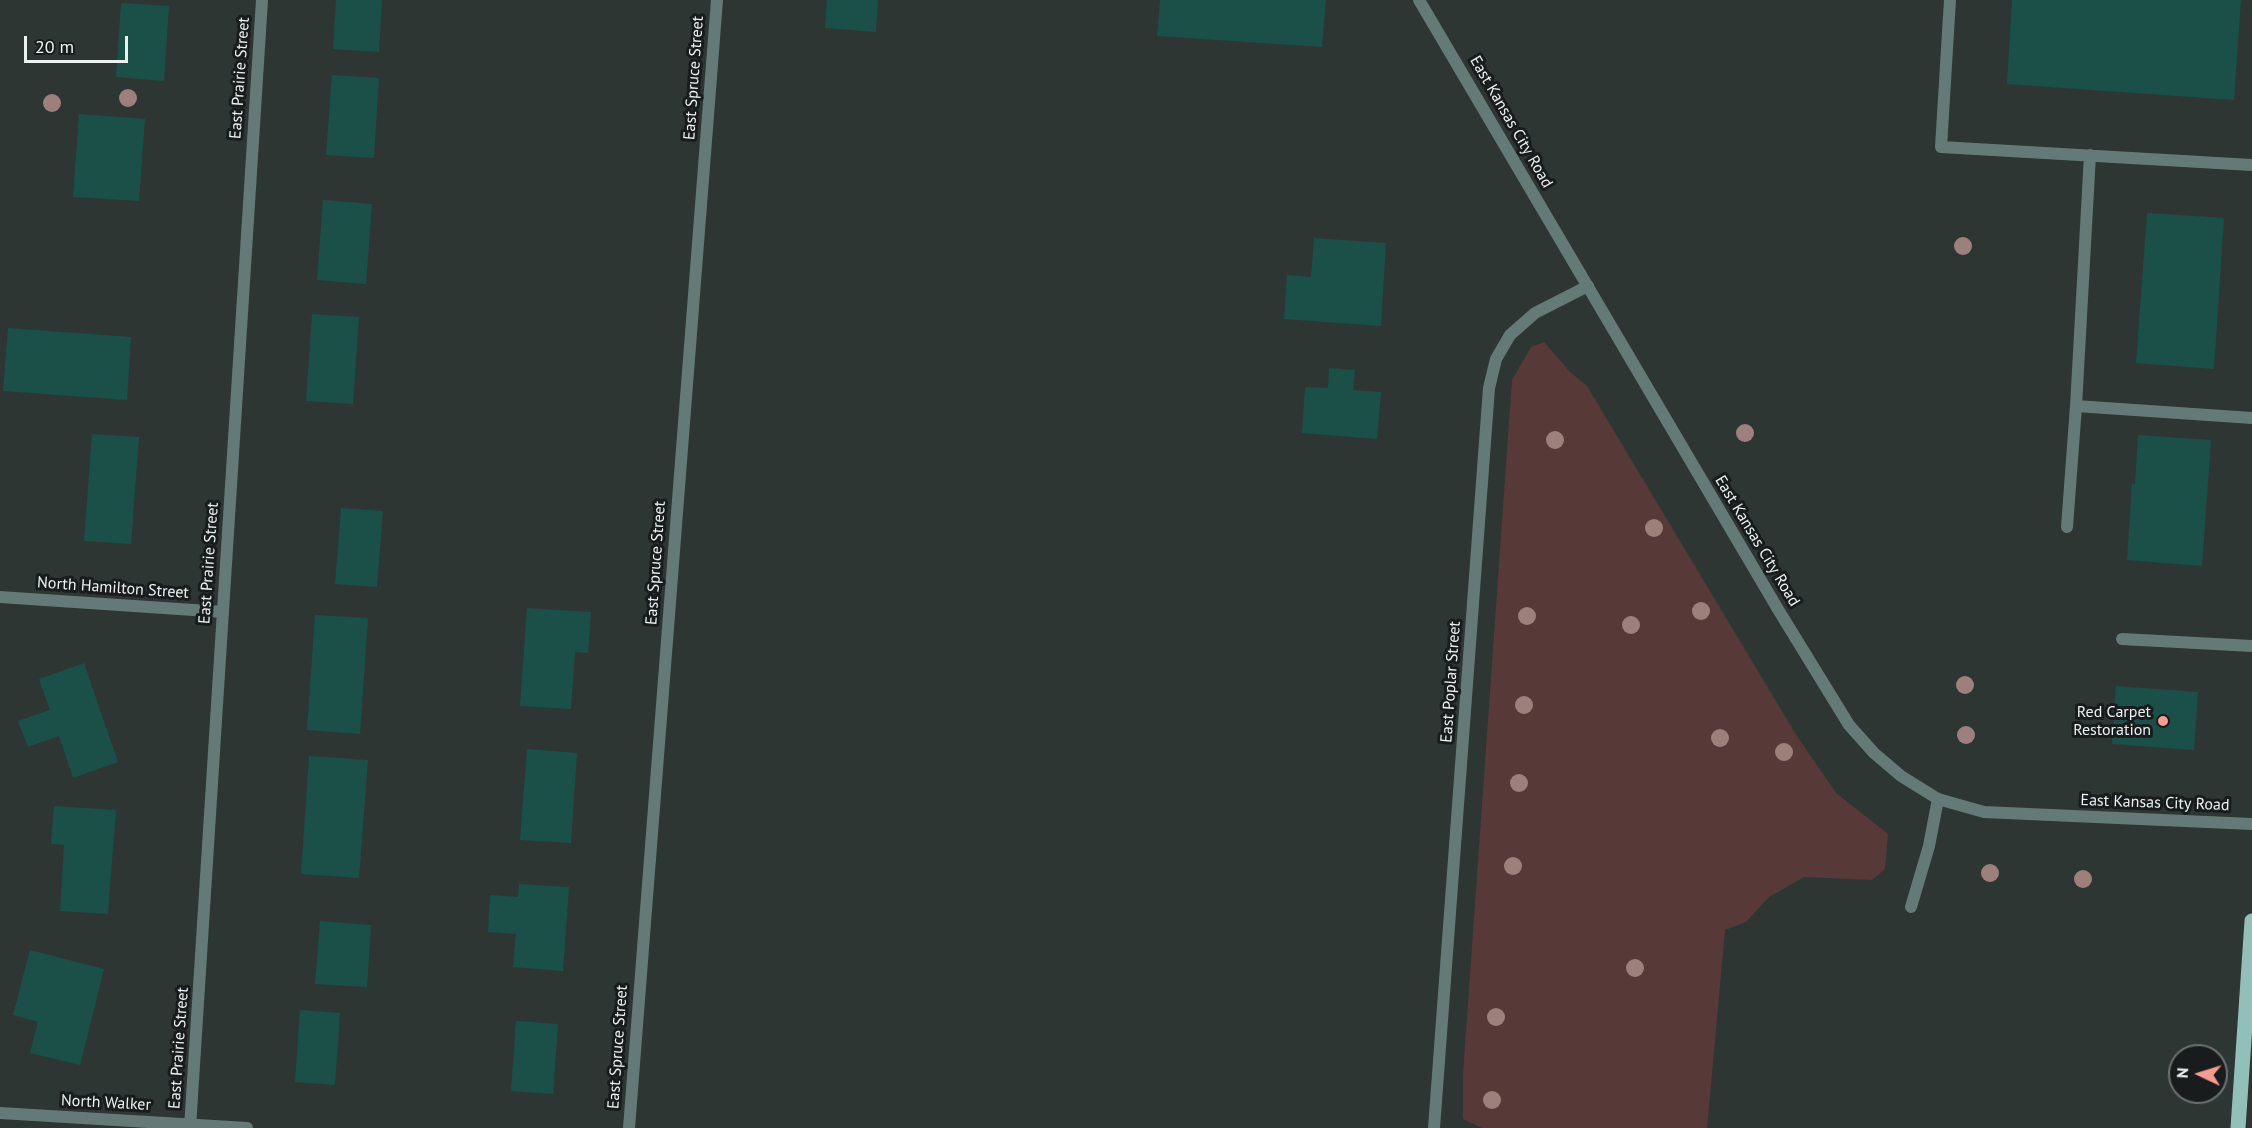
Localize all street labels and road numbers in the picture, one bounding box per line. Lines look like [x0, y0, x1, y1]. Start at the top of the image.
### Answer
street label: East Spruce Street [680, 15, 708, 141]
street label: East Prairie Street [226, 16, 254, 140]
street label: East Kansas City Road [1465, 53, 1557, 191]
street label: East Kansas City Road [1710, 472, 1804, 610]
street label: East Spruce Street [642, 500, 670, 626]
street label: East Prairie Street [195, 501, 223, 625]
street label: North Hamilton Street [36, 573, 190, 603]
street label: East Poplar Street [1437, 621, 1465, 743]
street label: East Kansas City Road [2080, 791, 2230, 815]
street label: East Spruce Street [604, 984, 632, 1110]
street label: East Prairie Street [165, 986, 193, 1110]
street label: North Walker [61, 1091, 151, 1115]

